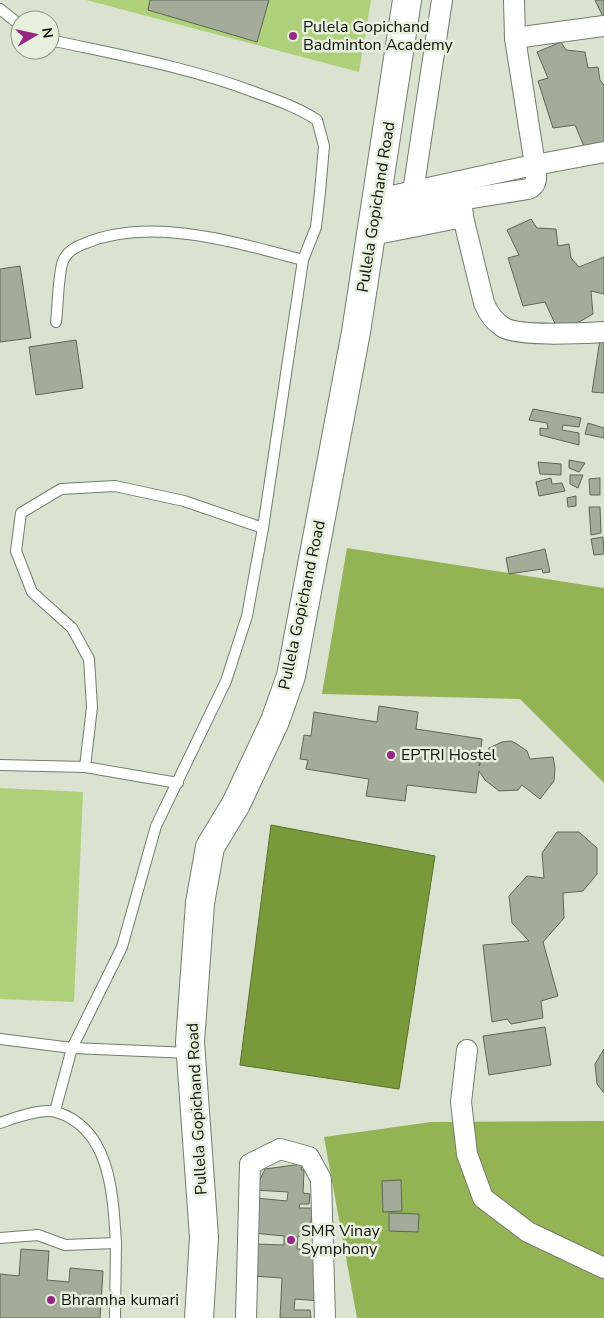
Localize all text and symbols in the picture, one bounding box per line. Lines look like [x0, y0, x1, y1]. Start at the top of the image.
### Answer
north arrow [10, 10, 60, 60]
place label: Pulela Gopichand Badminton Academy [303, 16, 454, 56]
text: N [37, 26, 58, 40]
marker: Pulela Gopichand Badminton Academy [287, 30, 299, 42]
street label: Pullela Gopichand Road [352, 120, 400, 294]
street label: Pullela Gopichand Road [273, 518, 331, 692]
place label: EPTRI Hostel [401, 744, 496, 766]
marker: EPTRI Hostel [385, 749, 397, 761]
street label: Pullela Gopichand Road [182, 1022, 212, 1196]
place label: SMR Vinay Symphony [301, 1220, 381, 1260]
marker: SMR Vinay Symphony [285, 1234, 297, 1246]
place label: Bhramha kumari [61, 1289, 179, 1311]
marker: Bhramha kumari [45, 1294, 57, 1306]

